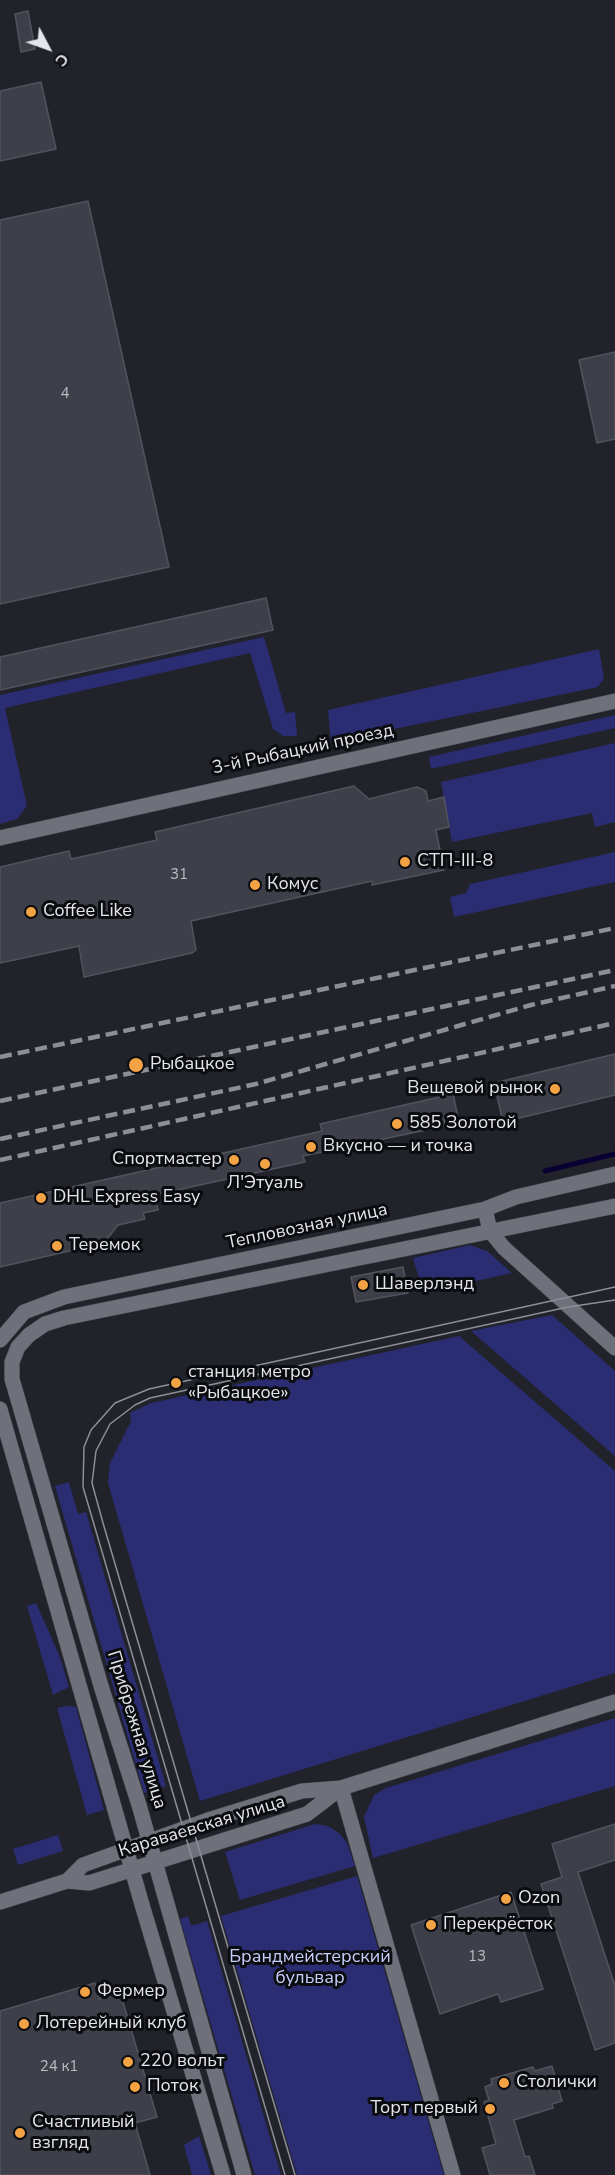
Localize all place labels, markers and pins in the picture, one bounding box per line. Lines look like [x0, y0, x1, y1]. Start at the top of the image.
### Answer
place label: СТП-III-8 [417, 851, 493, 873]
marker: СТП-III-8 [398, 855, 412, 869]
place label: Комус [267, 874, 318, 896]
marker: Комус [248, 878, 262, 892]
place label: Coffee Like [43, 901, 132, 923]
marker: Coffee Like [24, 905, 38, 919]
place label: Рыбацкое [150, 1054, 234, 1076]
marker: Рыбацкое [127, 1056, 145, 1074]
place label: Вещевой рынок [407, 1078, 543, 1100]
marker: Вещевой рынок [548, 1082, 562, 1096]
place label: 585 Золотой [409, 1113, 517, 1135]
marker: 585 Золотой [390, 1117, 404, 1131]
place label: Вкусно — и точка [323, 1136, 473, 1158]
marker: Вкусно — и точка [304, 1140, 318, 1154]
place label: Спортмастер [112, 1149, 222, 1171]
marker: Спортмастер [227, 1153, 241, 1167]
marker: Л'Этуаль [258, 1157, 272, 1171]
place label: Л'Этуаль [227, 1173, 303, 1195]
place label: DHL Express Easy [53, 1187, 200, 1209]
marker: DHL Express Easy [34, 1191, 48, 1205]
place label: Теремок [69, 1235, 140, 1257]
marker: Теремок [50, 1239, 64, 1253]
place label: Шаверлэнд [375, 1274, 474, 1296]
marker: Шаверлэнд [356, 1278, 370, 1292]
place label: станция метро «Рыбацкое» [188, 1362, 311, 1404]
marker: станция метро «Рыбацкое» [169, 1376, 183, 1390]
place label: Ozon [518, 1888, 560, 1910]
marker: Ozon [499, 1892, 513, 1906]
place label: Перекрёсток [443, 1914, 553, 1936]
marker: Перекрёсток [424, 1918, 438, 1932]
place label: Фермер [97, 1981, 165, 2003]
marker: Фермер [78, 1985, 92, 1999]
place label: Лотерейный клуб [36, 2013, 186, 2035]
marker: Лотерейный клуб [17, 2017, 31, 2031]
place label: 220 вольт [140, 2051, 224, 2073]
marker: 220 вольт [121, 2055, 135, 2069]
place label: Столички [516, 2072, 597, 2094]
place label: Поток [147, 2076, 198, 2098]
marker: Столички [497, 2076, 511, 2090]
marker: Поток [128, 2080, 142, 2094]
place label: Торт первый [371, 2098, 478, 2120]
marker: Торт первый [483, 2102, 497, 2116]
place label: Счастливый взгляд [32, 2112, 135, 2154]
marker: Счастливый взгляд [13, 2126, 27, 2140]

